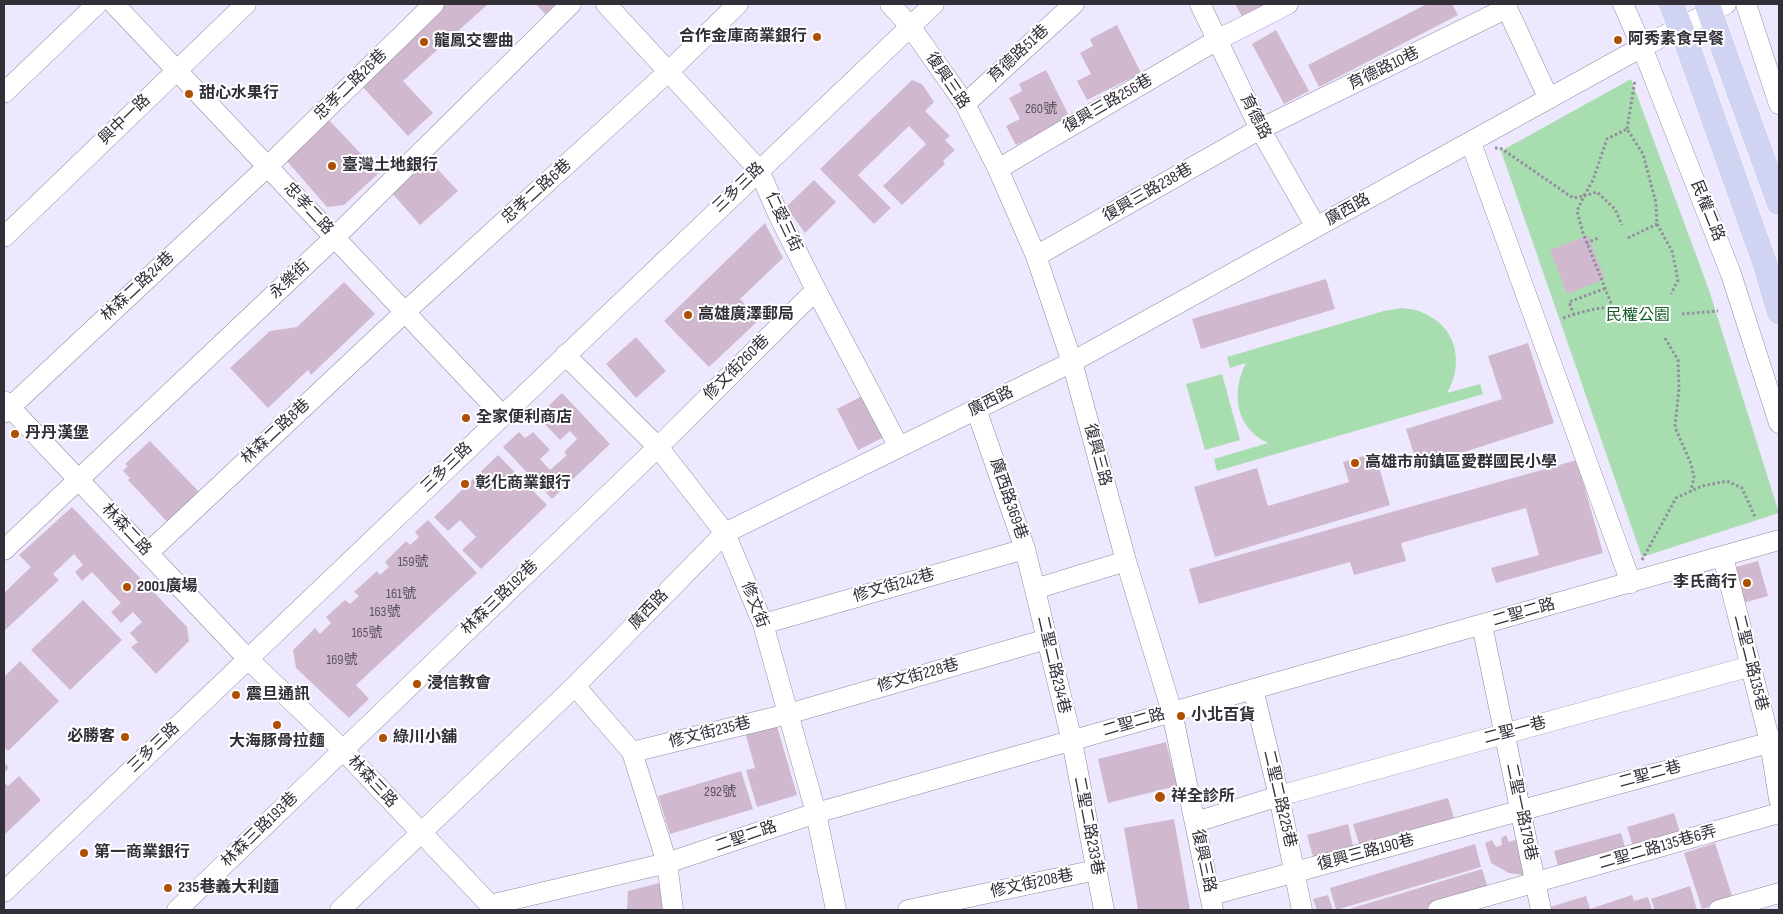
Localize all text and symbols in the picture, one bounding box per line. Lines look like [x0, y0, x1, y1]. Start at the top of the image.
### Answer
street label: 育德路51巷 [985, 21, 1053, 87]
place label: 合作金庫商業銀行 [679, 27, 807, 47]
place label: 阿秀素食早餐 [1628, 30, 1724, 50]
marker: 合作金庫商業銀行 [811, 31, 823, 43]
place label: 龍鳳交響曲 [434, 32, 514, 52]
marker: 阿秀素食早餐 [1612, 34, 1624, 46]
marker: 龍鳳交響曲 [418, 36, 430, 48]
street label: 育德路10巷 [1345, 44, 1423, 94]
street label: 忠孝二路26巷 [311, 46, 391, 124]
street label: 復興三路 [921, 49, 973, 113]
street label: 復興三路256巷 [1060, 71, 1156, 137]
place label: 甜心水果行 [199, 84, 279, 104]
marker: 甜心水果行 [183, 88, 195, 100]
street label: 興中一路 [95, 91, 155, 149]
street label: 育德路 [1236, 91, 1274, 143]
house number: 260號 [1025, 101, 1057, 117]
place label: 臺灣土地銀行 [342, 156, 438, 176]
street label: 忠孝二路6巷 [498, 156, 576, 228]
street label: 三多三路 [709, 159, 769, 217]
marker: 臺灣土地銀行 [326, 160, 338, 172]
street label: 復興三路238巷 [1100, 160, 1196, 226]
street label: 民權二路 [1686, 178, 1728, 244]
street label: 忠孝二路 [279, 179, 337, 239]
street label: 仁愛三街 [761, 189, 805, 255]
street label: 廣西路 [1322, 190, 1374, 230]
street label: 林森二路24巷 [97, 248, 179, 326]
street label: 永樂街 [266, 257, 314, 303]
place label: 高雄廣澤郵局 [698, 305, 794, 325]
park label: 民權公園 [1606, 306, 1670, 326]
marker: 高雄廣澤郵局 [682, 309, 694, 321]
street label: 修文街260巷 [700, 331, 774, 405]
street label: 廣西路 [965, 383, 1017, 421]
street label: 林森二路8巷 [238, 395, 314, 469]
place label: 全家便利商店 [476, 408, 572, 428]
marker: 全家便利商店 [460, 412, 472, 424]
street label: 復興三路 [1079, 422, 1115, 488]
place label: 丹丹漢堡 [25, 424, 89, 444]
marker: 丹丹漢堡 [9, 428, 21, 440]
street label: 三多三路 [417, 439, 477, 497]
place label: 高雄市前鎮區愛群國民小學 [1365, 453, 1557, 473]
street label: 廣西路369巷 [985, 456, 1031, 542]
marker: 高雄市前鎮區愛群國民小學 [1349, 457, 1361, 469]
place label: 彰化商業銀行 [475, 474, 571, 494]
marker: 彰化商業銀行 [459, 478, 471, 490]
street label: 林森二路 [97, 500, 155, 560]
house number: 159號 [398, 554, 428, 570]
street label: 林森三路192巷 [458, 557, 542, 639]
street label: 修文街242巷 [851, 565, 937, 607]
place label: 李氏商行 [1673, 573, 1737, 593]
place label: 2001廣場 [137, 577, 198, 597]
marker: 李氏商行 [1741, 577, 1753, 589]
street label: 修文街 [736, 579, 772, 631]
marker: 2001廣場 [121, 581, 133, 593]
house number: 161號 [386, 586, 416, 602]
street label: 廣西路 [625, 586, 673, 634]
street label: 二聖二路 [1491, 595, 1557, 631]
house number: 163號 [370, 604, 400, 620]
street label: 二聖二路135巷 [1729, 613, 1771, 713]
street label: 二聖二路234巷 [1032, 614, 1074, 716]
house number: 165號 [352, 625, 382, 641]
house number: 169號 [326, 652, 358, 668]
street label: 修文街228巷 [875, 655, 961, 697]
place label: 浸信教會 [427, 674, 491, 694]
marker: 浸信教會 [411, 678, 423, 690]
place label: 震旦通訊 [246, 685, 310, 705]
marker: 震旦通訊 [230, 689, 242, 701]
street label: 二聖二路 [1101, 705, 1167, 741]
place label: 小北百貨 [1191, 706, 1255, 726]
marker: 小北百貨 [1175, 710, 1187, 722]
street label: 二聖一巷 [1482, 713, 1548, 749]
street label: 修文街235巷 [667, 714, 753, 752]
street label: 三多三路 [124, 719, 184, 777]
marker: 大海豚骨拉麵 [271, 719, 283, 731]
place label: 必勝客 [67, 727, 115, 747]
place label: 綠川小舖 [393, 728, 457, 748]
marker: 必勝客 [119, 731, 131, 743]
place label: 大海豚骨拉麵 [229, 732, 325, 752]
marker: 綠川小舖 [377, 732, 389, 744]
street label: 二聖二路225巷 [1258, 748, 1300, 850]
street label: 林森三路 [343, 752, 401, 812]
street label: 二聖二巷 [1617, 757, 1683, 793]
street label: 二聖一路179巷 [1501, 762, 1541, 862]
street label: 二聖二路233巷 [1069, 775, 1107, 877]
house number: 292號 [704, 784, 736, 800]
place label: 祥全診所 [1171, 787, 1235, 807]
street label: 林森三路193巷 [218, 789, 302, 871]
marker: 祥全診所 [1153, 790, 1167, 804]
street label: 二聖二路 [713, 818, 779, 856]
street label: 二聖二路135巷6弄 [1597, 822, 1719, 874]
street label: 復興三路 [1187, 828, 1219, 894]
street label: 復興三路190巷 [1315, 831, 1417, 875]
place label: 第一商業銀行 [94, 843, 190, 863]
marker: 第一商業銀行 [78, 847, 90, 859]
street label: 修文街208巷 [989, 866, 1075, 902]
place label: 235巷義大利麵 [178, 878, 279, 898]
marker: 235巷義大利麵 [162, 882, 174, 894]

